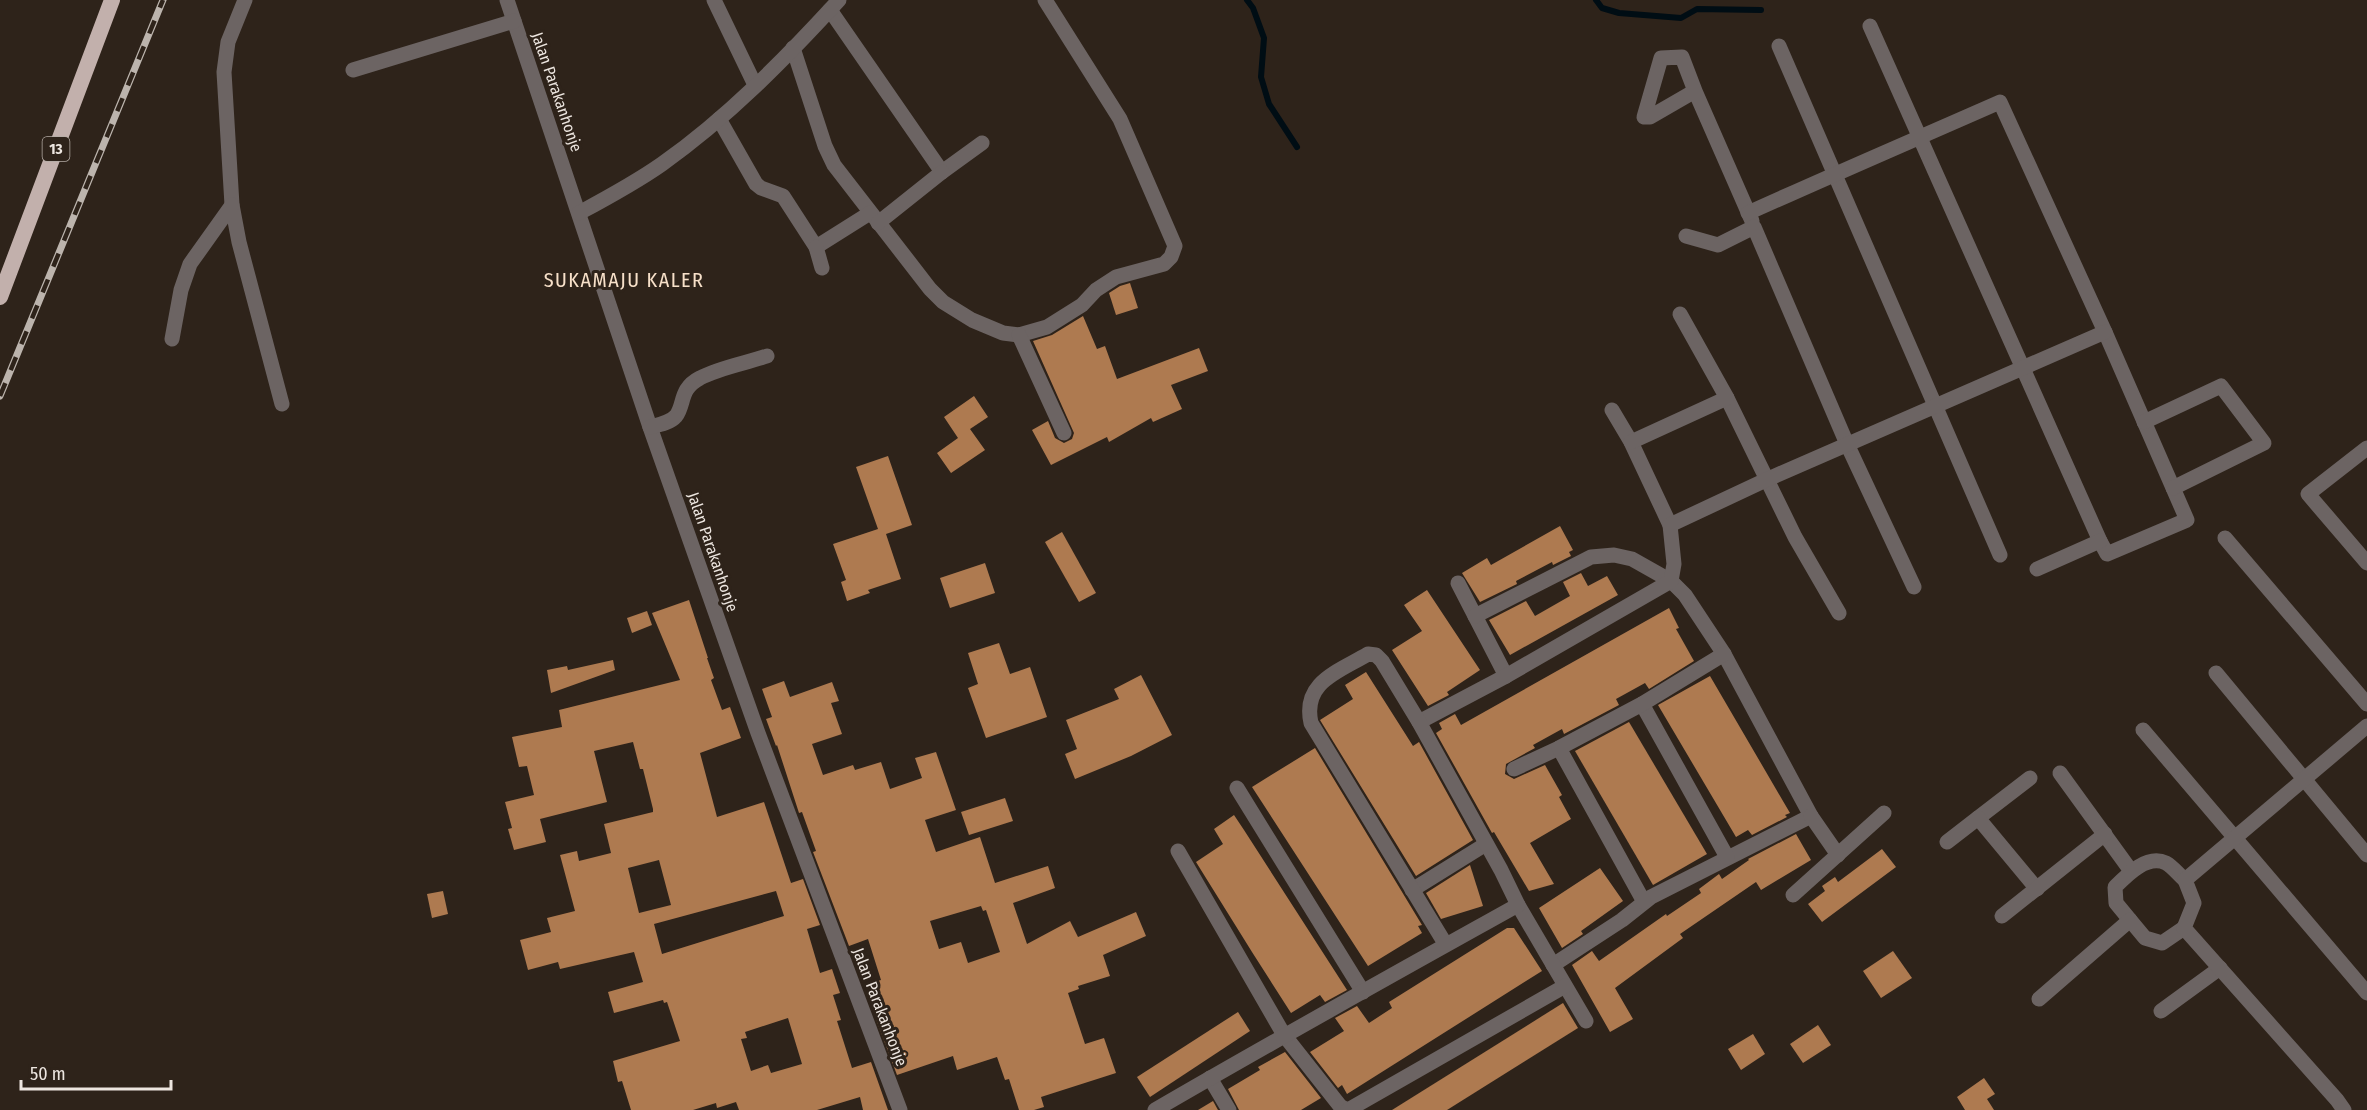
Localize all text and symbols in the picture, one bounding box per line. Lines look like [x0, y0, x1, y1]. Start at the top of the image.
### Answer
street label: Jalan Parakanhonje [528, 30, 586, 154]
road number: 13 [42, 137, 70, 161]
district label: SUKAMAJU KALER [544, 268, 704, 292]
street label: Jalan Parakanhonje [684, 490, 742, 614]
street label: Jalan Parakanhonje [849, 945, 911, 1069]
scale bar [21, 1053, 171, 1091]
text: 50 m [30, 1063, 66, 1085]

